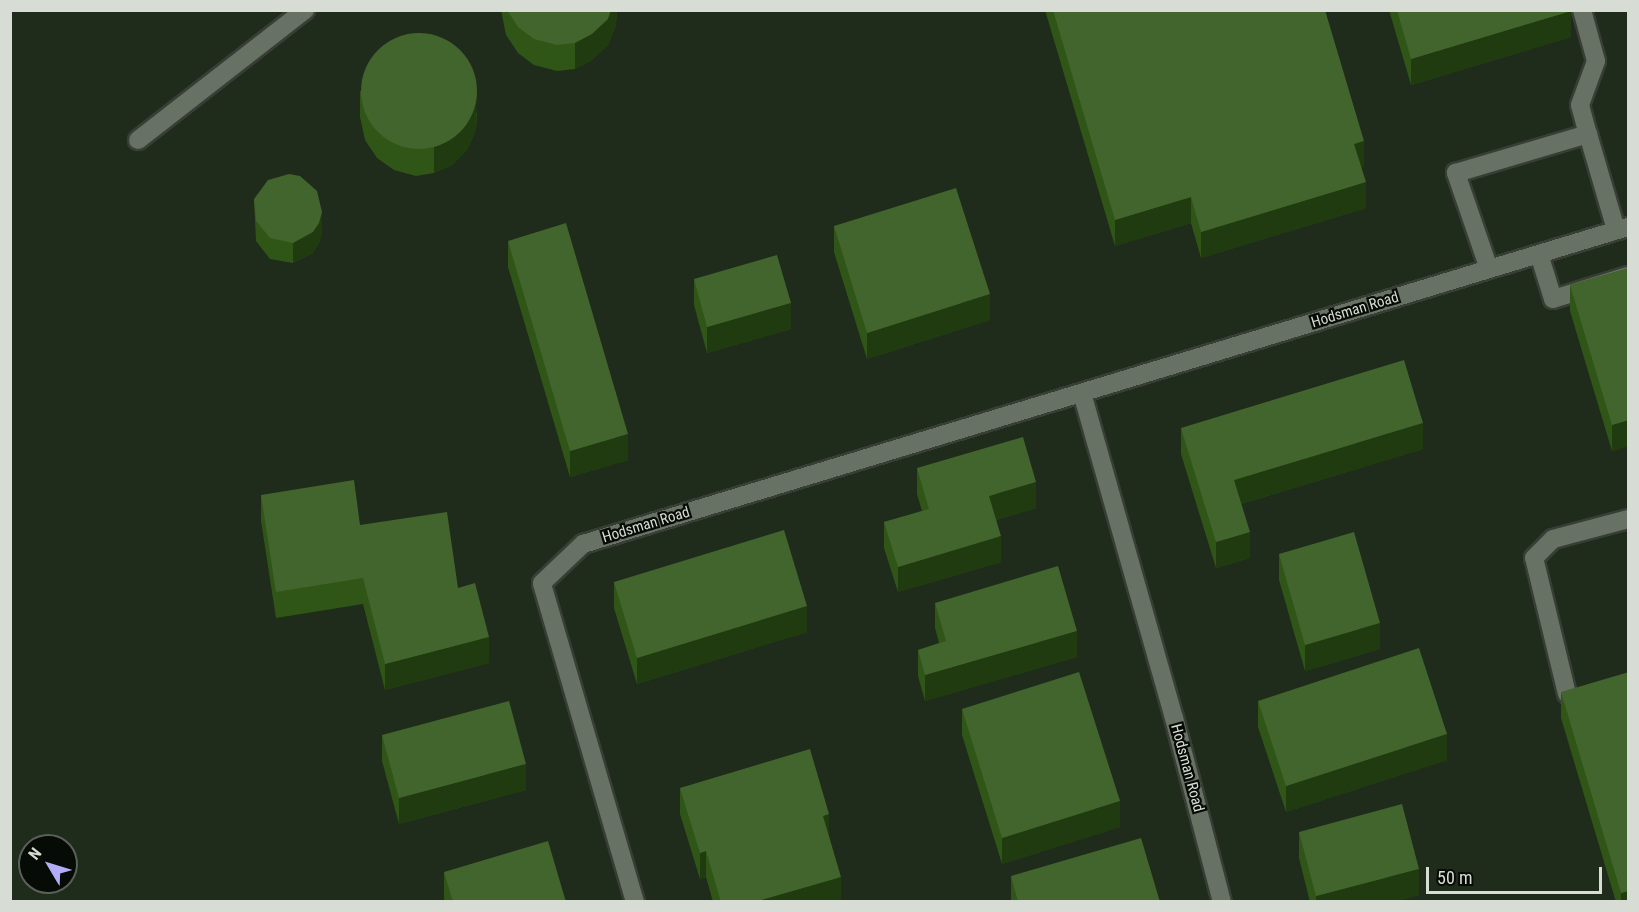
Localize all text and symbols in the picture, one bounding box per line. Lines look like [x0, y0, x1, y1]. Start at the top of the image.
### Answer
street label: Hodsman Road [1309, 288, 1401, 332]
street label: Hodsman Road [600, 503, 692, 547]
street label: Hodsman Road [1167, 722, 1207, 814]
north arrow [18, 834, 78, 894]
text: N [24, 844, 45, 864]
scale bar [1429, 855, 1604, 893]
text: 50 m [1437, 867, 1472, 888]

